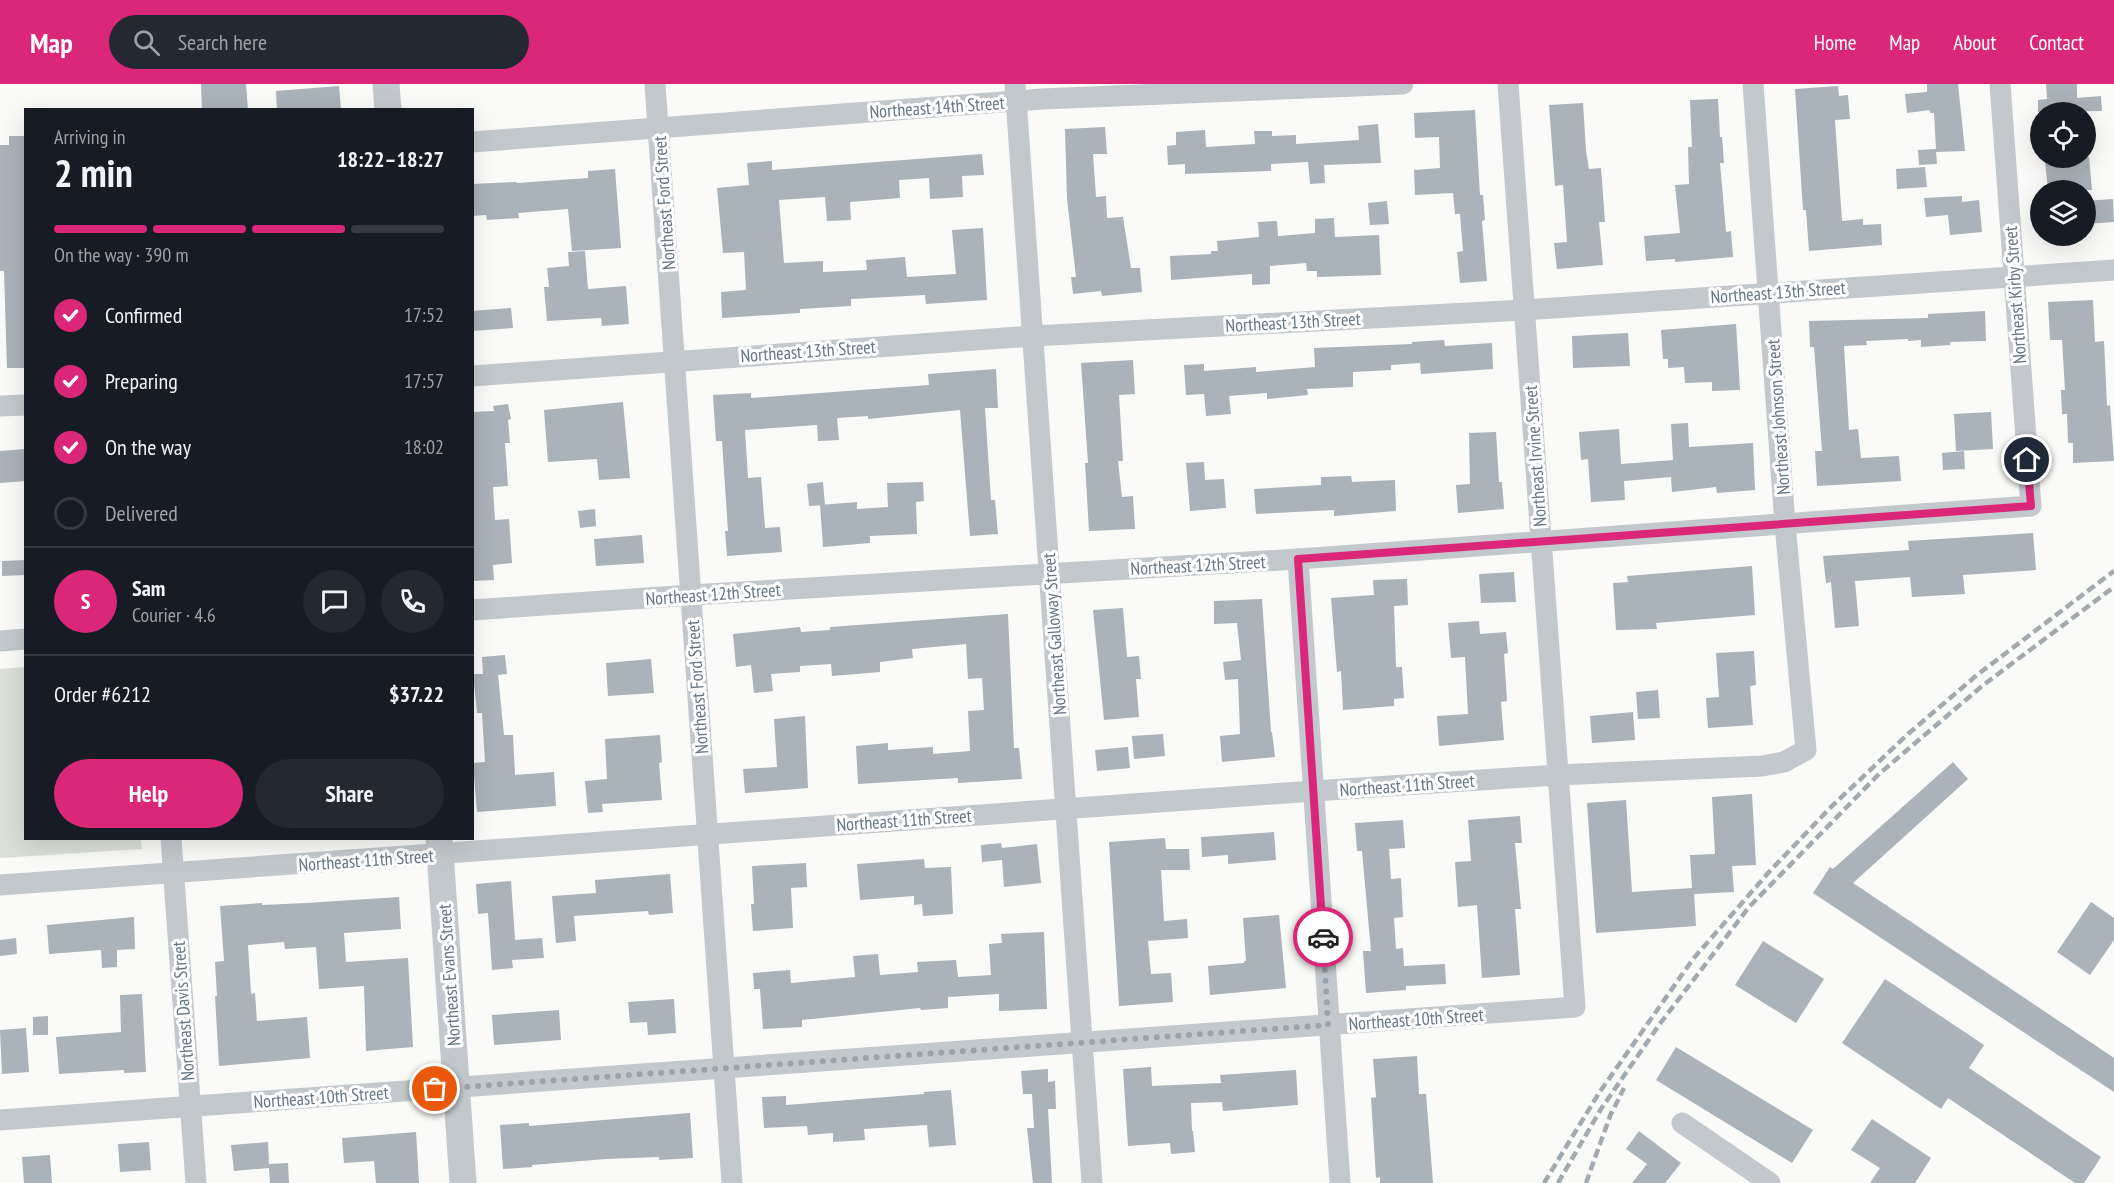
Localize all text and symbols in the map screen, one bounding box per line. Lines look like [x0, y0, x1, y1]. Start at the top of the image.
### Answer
search box [109, 15, 529, 69]
text: Map [30, 24, 73, 61]
icon: search [130, 26, 163, 59]
text: Search here [178, 28, 267, 56]
text: Home [1814, 29, 1856, 56]
text: Map [1889, 29, 1920, 56]
text: About [1953, 29, 1996, 56]
text: Contact [2029, 29, 2084, 56]
street label: Northeast 14th Street [869, 91, 1005, 123]
map controls [2030, 102, 2096, 246]
button: locate [2030, 102, 2096, 168]
text: Arriving in [54, 124, 126, 150]
street label: Northeast Ford Street [648, 135, 680, 271]
text: 18:22–18:27 [337, 145, 444, 173]
text: 2 min [54, 147, 133, 198]
button: layers [2030, 180, 2096, 246]
street label: Northeast Kirby Street [1999, 225, 2031, 365]
text: On the way · 390 m [54, 242, 189, 268]
street label: Northeast 13th Street [1710, 276, 1846, 308]
icon: check [54, 299, 87, 332]
text: Confirmed [105, 301, 182, 329]
text: 17:52 [404, 302, 444, 328]
street label: Northeast 13th Street [1225, 307, 1361, 337]
street label: Northeast 13th Street [740, 335, 876, 367]
street label: Northeast Johnson Street [1761, 338, 1795, 496]
icon: check [54, 365, 87, 398]
text: Preparing [105, 367, 178, 395]
text: 17:57 [404, 368, 444, 394]
street label: Northeast Irvine Street [1519, 385, 1551, 527]
icon: check [54, 431, 87, 464]
text: On the way [105, 433, 191, 461]
text: 18:02 [404, 434, 444, 460]
pin [2001, 434, 2052, 485]
icon: home [2010, 443, 2043, 476]
text: Delivered [105, 499, 178, 527]
street label: Northeast 12th Street [1130, 550, 1266, 580]
street label: Northeast Galloway Street [1037, 552, 1071, 716]
button: chat [303, 570, 366, 633]
button: phone [381, 570, 444, 633]
text: Sam [132, 574, 165, 602]
street label: Northeast 12th Street [645, 578, 781, 610]
text: S [81, 587, 90, 615]
text: Courier · 4.6 [132, 602, 216, 628]
street label: Northeast Ford Street [681, 619, 713, 755]
text: Order #6212 [54, 680, 151, 708]
text: $37.22 [389, 680, 444, 708]
button: Help [54, 759, 243, 828]
button: Share [255, 759, 444, 828]
street label: Northeast 11th Street [1339, 769, 1475, 801]
street label: Northeast 11th Street [836, 804, 972, 836]
street label: Northeast 11th Street [298, 844, 434, 876]
street label: Northeast Evans Street [433, 903, 465, 1047]
courier [1293, 907, 1353, 967]
icon: car [1307, 921, 1340, 954]
street label: Northeast Davis Street [167, 940, 199, 1082]
street label: Northeast 10th Street [1348, 1003, 1484, 1035]
pin [409, 1063, 460, 1114]
icon: bag [418, 1072, 451, 1105]
street label: Northeast 10th Street [253, 1081, 389, 1113]

